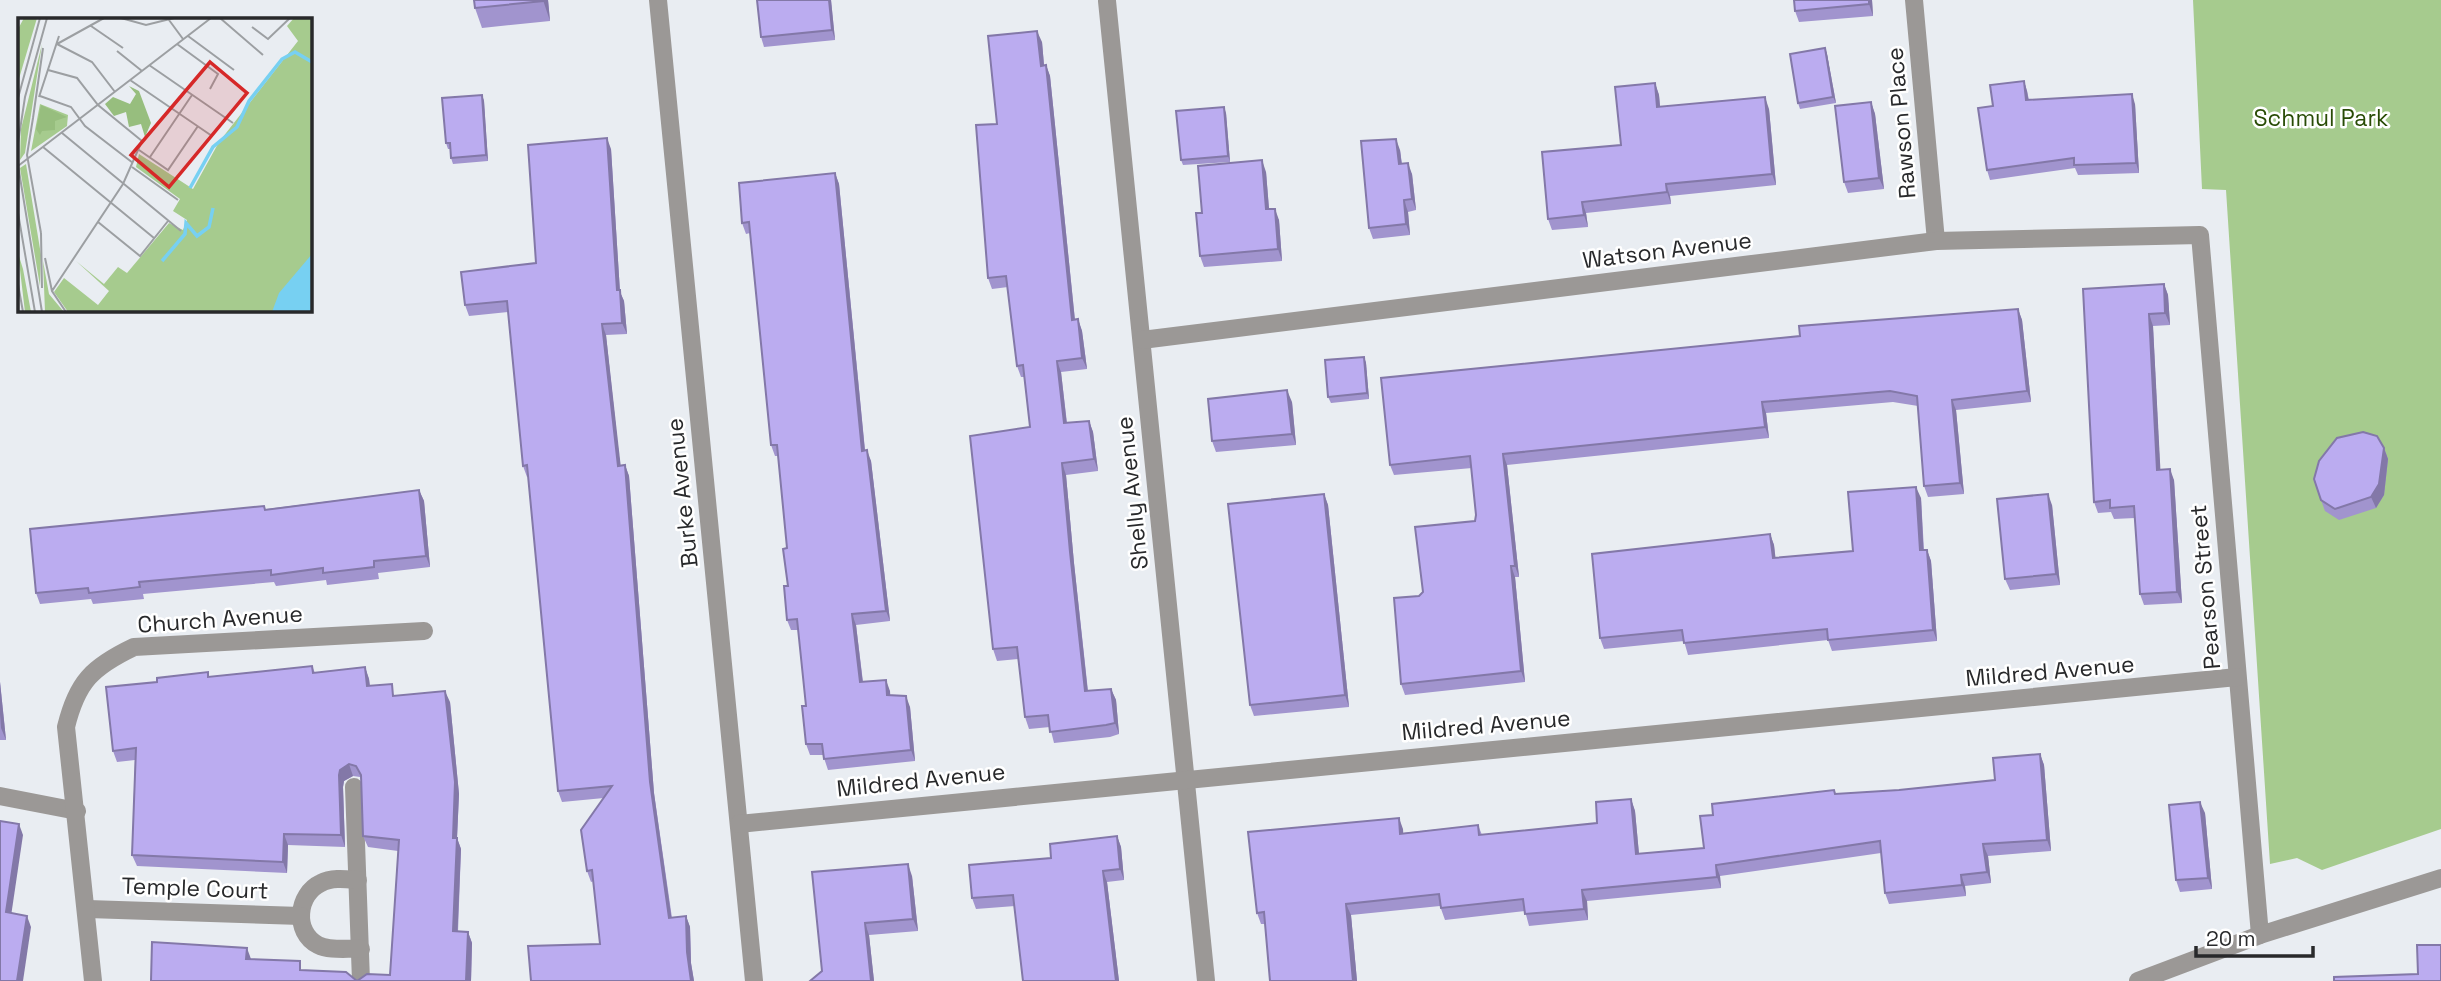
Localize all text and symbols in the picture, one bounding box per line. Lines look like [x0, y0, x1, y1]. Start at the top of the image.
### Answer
inset map [18, 18, 312, 312]
street label: Rawson Place [1879, 46, 1923, 200]
park label: Schmul Park [2253, 103, 2389, 133]
street label: Watson Avenue [1581, 225, 1753, 275]
street label: Shelly Avenue [1109, 415, 1155, 571]
street label: Burke Avenue [659, 417, 705, 569]
street label: Pearson Street [2183, 503, 2227, 671]
street label: Church Avenue [136, 598, 304, 640]
street label: Mildred Avenue [1964, 649, 2136, 693]
street label: Mildred Avenue [1400, 703, 1572, 747]
street label: Mildred Avenue [835, 756, 1007, 804]
street label: Temple Court [121, 870, 269, 906]
scale bar [2196, 914, 2313, 958]
text: 20 m [2206, 925, 2256, 952]

